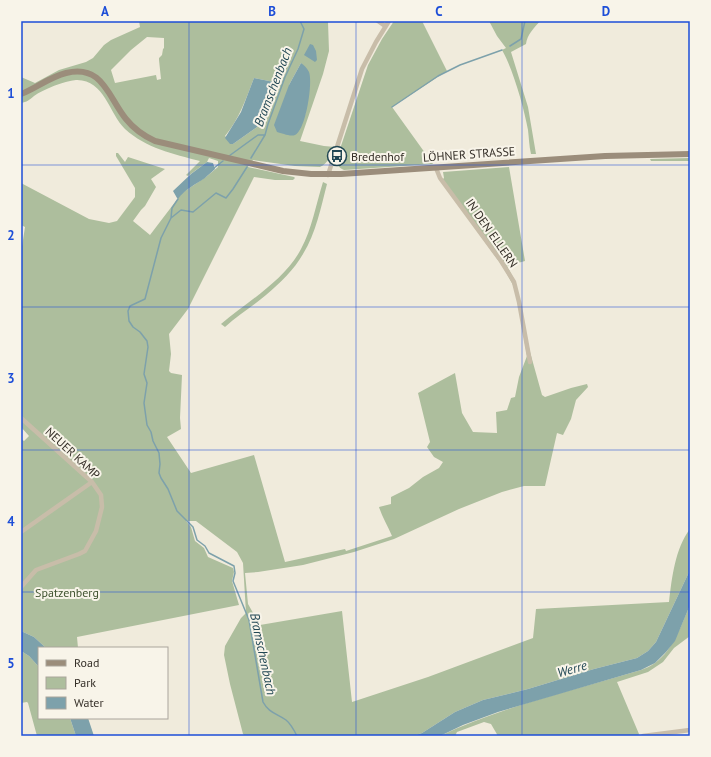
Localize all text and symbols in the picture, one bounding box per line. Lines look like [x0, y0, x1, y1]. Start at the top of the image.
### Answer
text: A [101, 3, 109, 20]
text: B [268, 3, 276, 20]
text: C [435, 3, 443, 20]
text: D [602, 3, 610, 20]
water label: Bramschenbach [250, 45, 296, 129]
text: 1 [7, 85, 15, 102]
street label: LÖHNER STRASSE [422, 143, 516, 165]
bus stop icon: Bredenhof [326, 145, 348, 167]
place label: Bredenhof [351, 149, 405, 164]
street label: IN DEN ELLERN [463, 196, 521, 270]
text: 2 [7, 227, 15, 244]
text: 3 [7, 370, 15, 387]
street label: NEUER KAMP [43, 424, 104, 482]
text: 4 [7, 513, 15, 530]
park label: Spatzenberg [35, 585, 99, 600]
water label: Bramschenbach [246, 611, 280, 697]
legend [38, 647, 168, 719]
text: 5 [7, 655, 15, 672]
text: Road [74, 655, 99, 670]
water label: Werre [555, 657, 589, 681]
text: Park [74, 675, 96, 690]
text: Water [74, 695, 104, 710]

